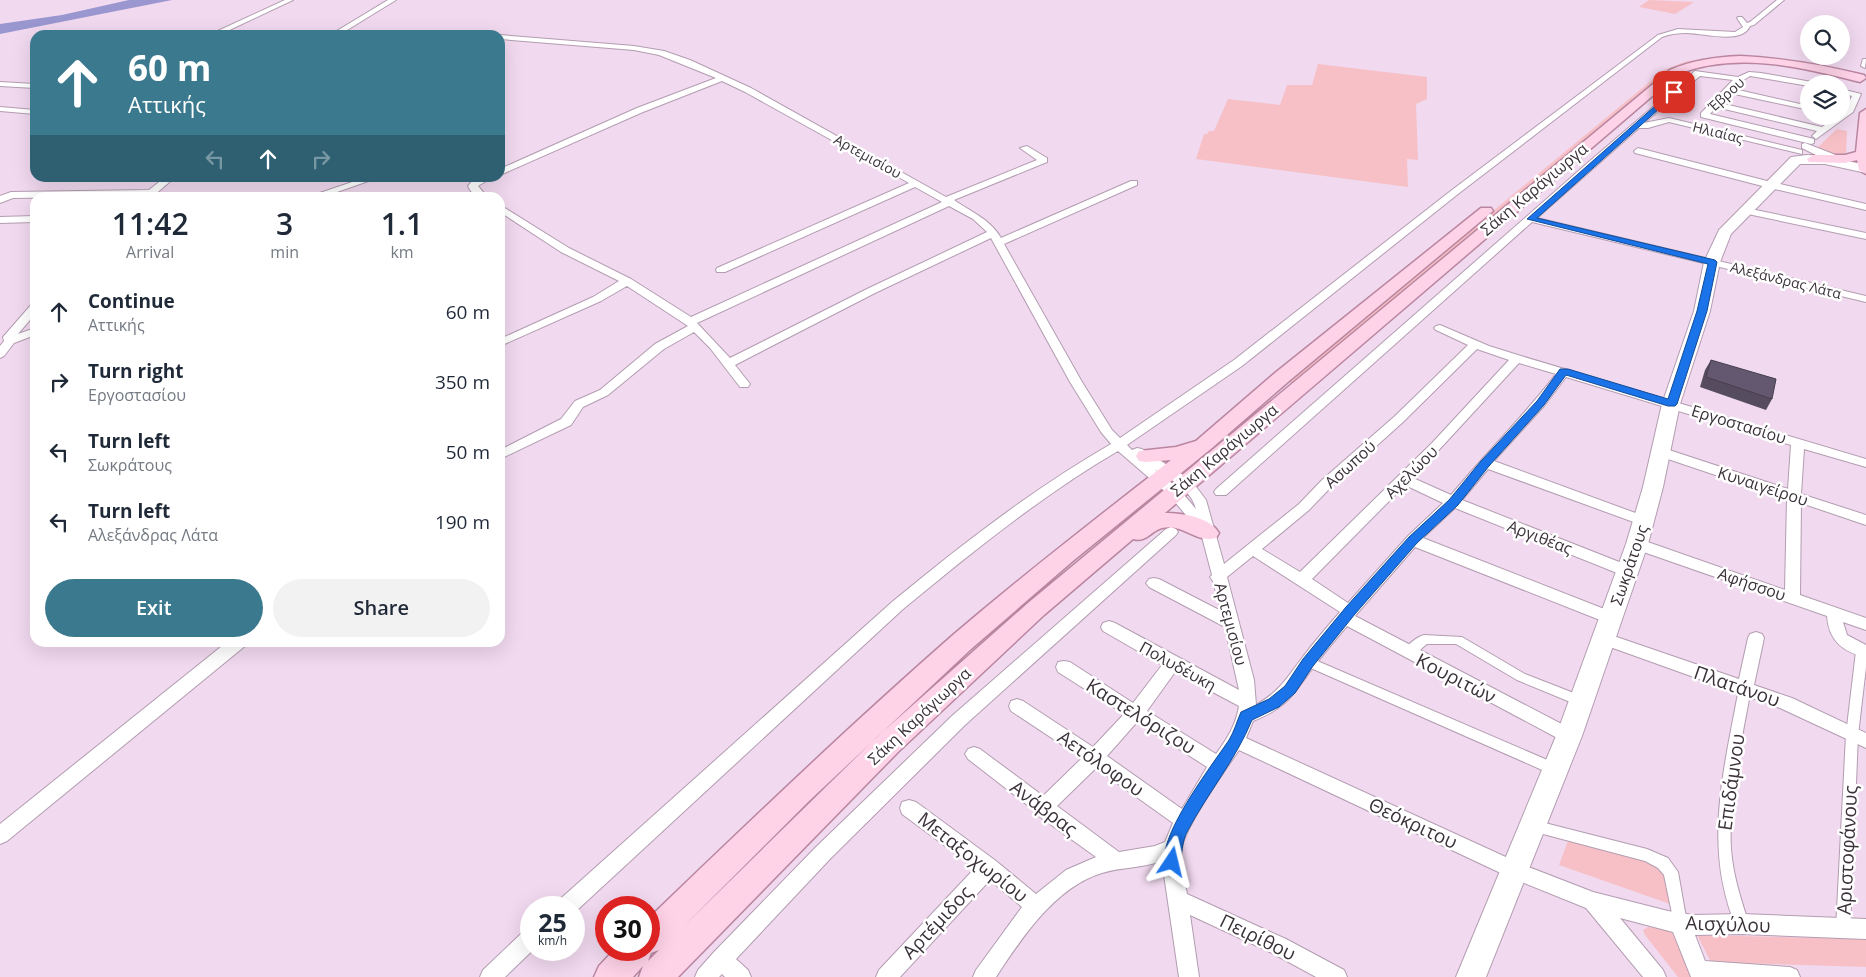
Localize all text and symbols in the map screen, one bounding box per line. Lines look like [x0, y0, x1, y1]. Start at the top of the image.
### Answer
map controls [1800, 15, 1850, 125]
button: search [1800, 15, 1850, 65]
text: 60 m [128, 44, 211, 91]
icon: ahead [45, 50, 110, 115]
pin [1653, 71, 1695, 113]
street label: Έβρου [1703, 73, 1748, 116]
button: layers [1800, 75, 1850, 125]
icon: arrive [1660, 78, 1688, 106]
text: Αττικής [128, 89, 206, 119]
street label: Ηλιαίας [1691, 117, 1745, 147]
street label: Αρτεμισίου [831, 130, 905, 182]
street label: Σάκη Καράγιωργα [1476, 137, 1592, 240]
icon: left [201, 145, 229, 173]
icon: ahead [254, 145, 282, 173]
icon: right [307, 145, 335, 173]
text: 11:42 [112, 203, 189, 244]
text: 3 [276, 203, 293, 244]
text: 1.1 [381, 203, 423, 244]
text: Arrival [126, 241, 174, 263]
text: min [270, 241, 299, 263]
text: km [390, 241, 414, 263]
street label: Αλεξάνδρας Λάτα [1729, 257, 1844, 303]
text: Continue [88, 288, 175, 314]
icon: ahead [45, 298, 73, 326]
text: 60 m [446, 299, 490, 325]
text: Αττικής [88, 314, 145, 336]
text: Turn right [88, 358, 183, 384]
icon: right [45, 368, 73, 396]
text: 350 m [435, 369, 490, 395]
text: Εργοστασίου [88, 384, 186, 406]
street label: Σάκη Καράγιωργα [1166, 398, 1282, 501]
street label: Εργοστασίου [1689, 399, 1789, 449]
text: Turn left [88, 428, 170, 454]
street label: Ασωπού [1320, 435, 1380, 493]
icon: left [45, 438, 73, 466]
text: 50 m [446, 439, 490, 465]
street label: Αχελώου [1380, 441, 1442, 503]
text: Σωκράτους [88, 454, 172, 476]
street label: Κυναιγείρου [1715, 461, 1811, 511]
text: Turn left [88, 498, 170, 524]
icon: left [45, 508, 73, 536]
text: 190 m [435, 509, 490, 535]
street label: Αργιθέας [1504, 515, 1576, 560]
street label: Σωκράτους [1605, 521, 1653, 608]
text: Αλεξάνδρας Λάτα [88, 524, 218, 546]
street label: Αφήσσου [1715, 562, 1789, 606]
button: Exit [45, 579, 263, 637]
button: Share [273, 579, 490, 637]
street label: Αρτεμισίου [1209, 580, 1253, 668]
street label: Πολυδέυκη [1136, 636, 1220, 696]
street label: Κουριτών [1412, 647, 1500, 709]
street label: Πλατάνου [1690, 659, 1784, 713]
street label: Σάκη Καράγιωργα [863, 662, 976, 770]
street label: Καστελόριζου [1081, 672, 1201, 760]
street label: Αετόλοφου [1053, 724, 1149, 802]
street label: Επιδάμνου [1711, 732, 1751, 832]
street label: Ανάβρας [1005, 774, 1083, 842]
street label: Αριστοφάνους [1831, 785, 1863, 915]
street label: Θεόκριτου [1364, 791, 1462, 855]
street label: Μεταξοχωρίου [913, 806, 1033, 908]
position arrow [1145, 835, 1197, 887]
street label: Αρτέμιδος [896, 880, 978, 964]
speed limit sign: 30 [595, 896, 660, 961]
text: 25 [538, 905, 567, 939]
street label: Πειρίθου [1216, 907, 1300, 967]
street label: Αισχύλου [1685, 910, 1771, 938]
text: km/h [538, 932, 567, 949]

